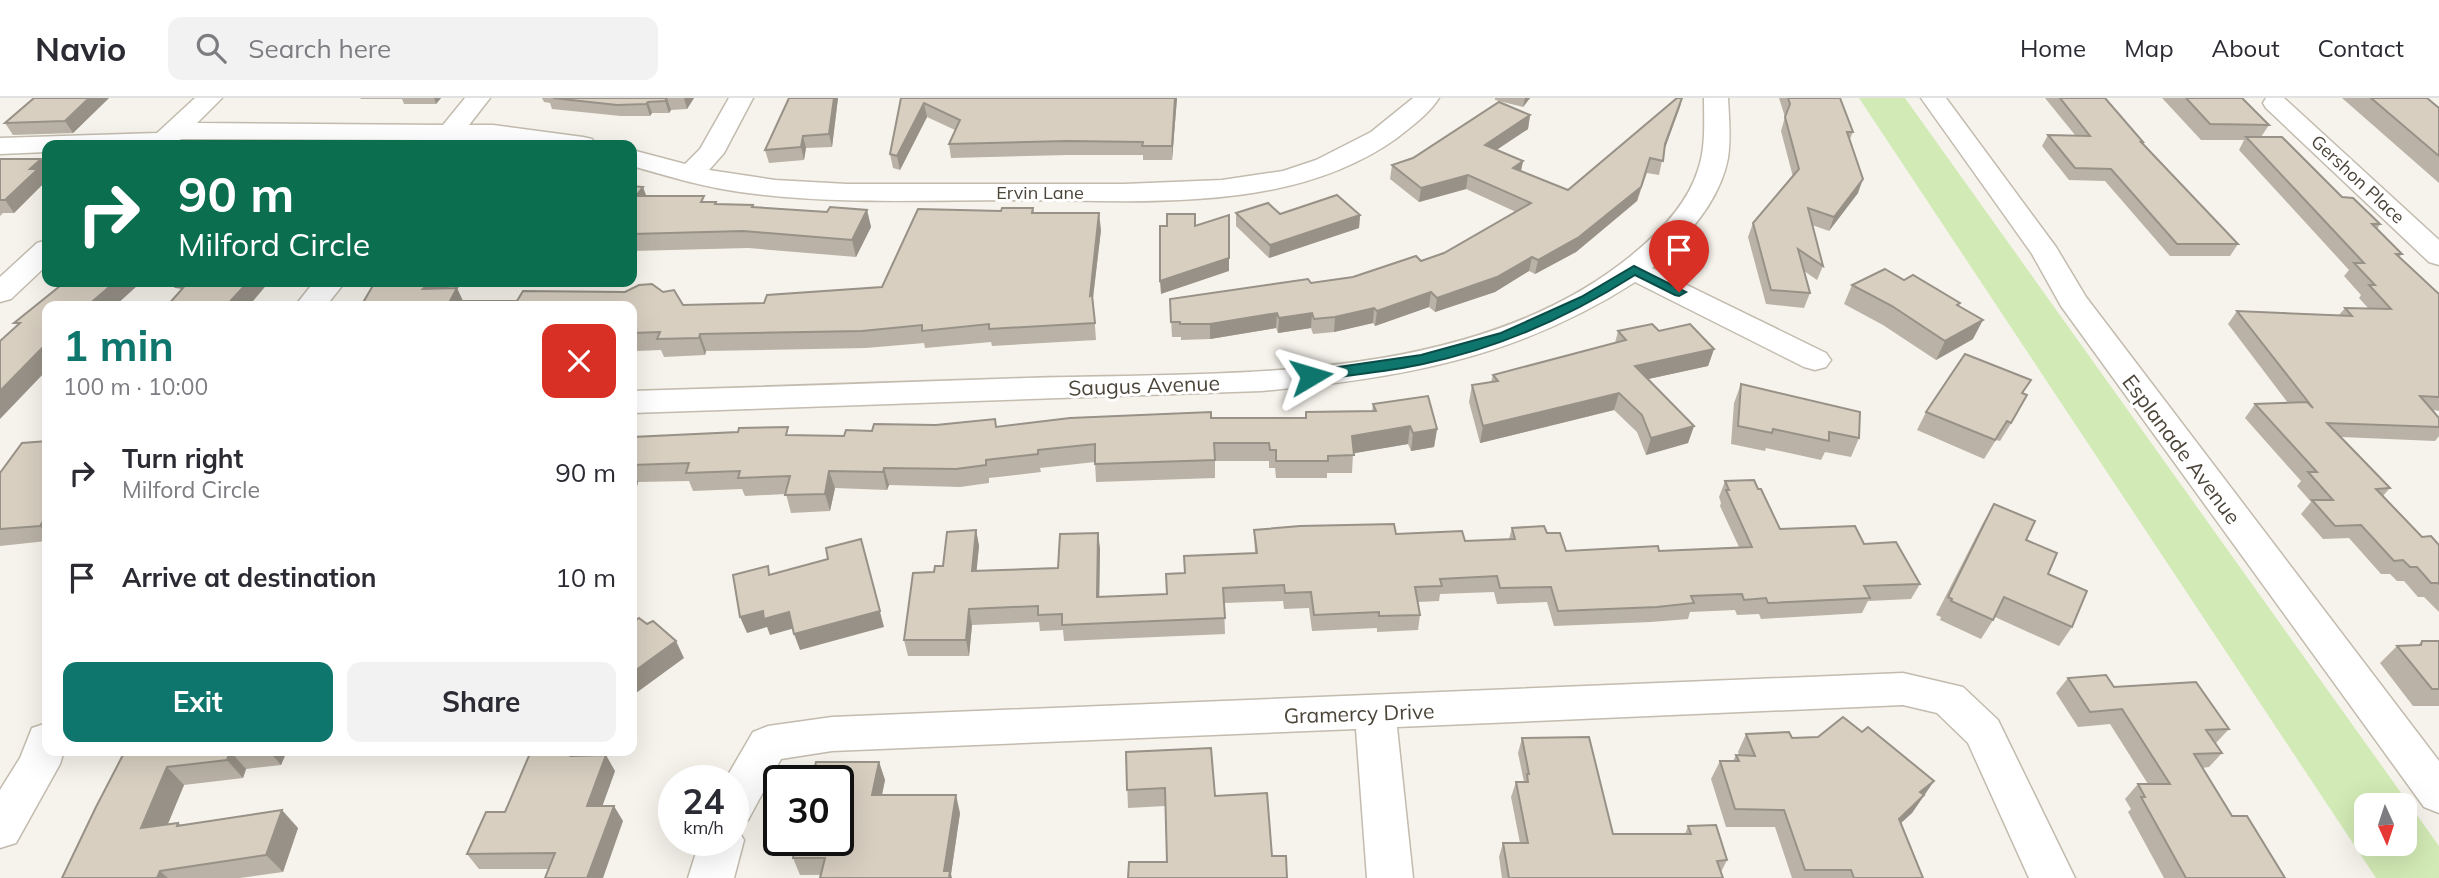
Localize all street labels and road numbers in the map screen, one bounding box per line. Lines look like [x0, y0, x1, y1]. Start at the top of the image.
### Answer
street label: Gershon Place [2306, 130, 2410, 228]
street label: Ervin Lane [996, 181, 1084, 204]
street label: Saugus Avenue [1068, 369, 1220, 401]
street label: Esplanade Avenue [2117, 369, 2247, 529]
street label: Gramercy Drive [1283, 697, 1435, 729]

